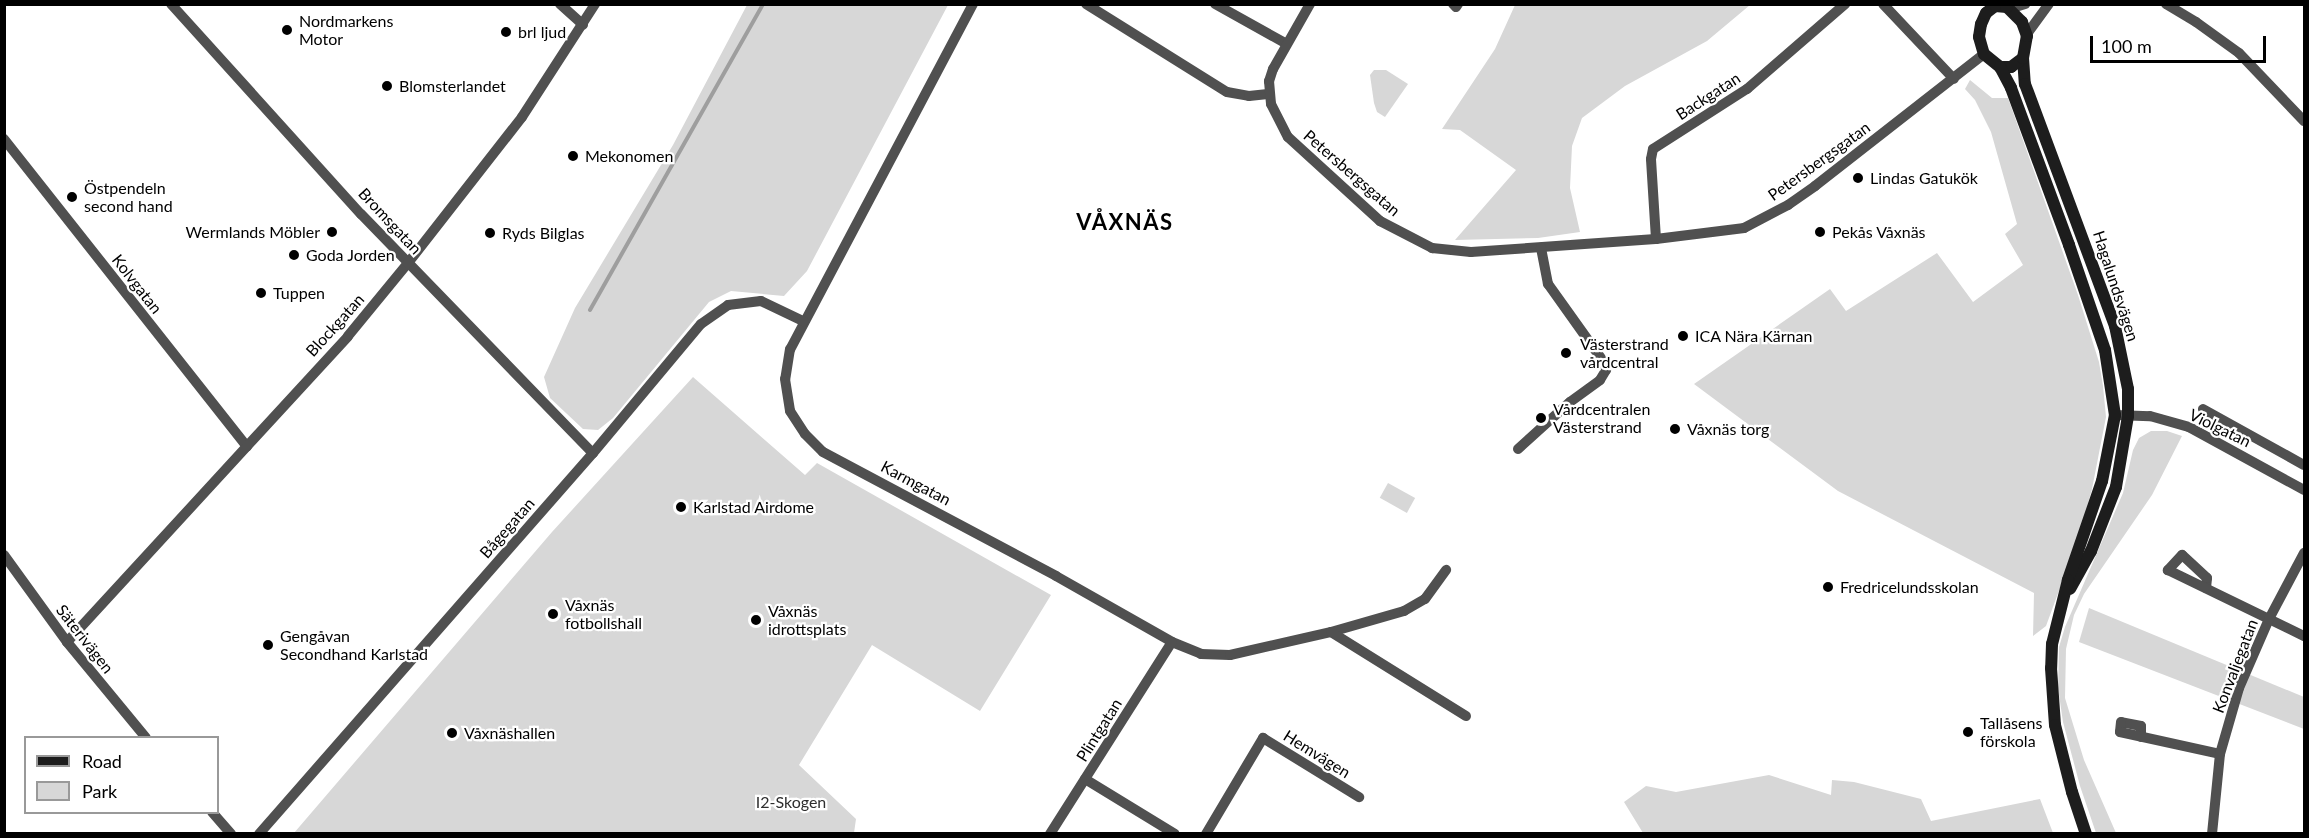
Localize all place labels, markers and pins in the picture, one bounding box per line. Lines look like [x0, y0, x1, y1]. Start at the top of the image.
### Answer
place label: Nordmarkens Motor [299, 11, 393, 49]
place label: brl ljud [518, 22, 566, 42]
marker: Nordmarkens Motor [280, 23, 294, 37]
marker: brl ljud [499, 25, 513, 39]
place label: Blomsterlandet [399, 76, 506, 96]
marker: Blomsterlandet [380, 79, 394, 93]
place label: Mekonomen [585, 146, 673, 166]
marker: Mekonomen [566, 149, 580, 163]
place label: Lindas Gatukök [1870, 168, 1978, 188]
marker: Lindas Gatukök [1851, 171, 1865, 185]
place label: Östpendeln second hand [84, 178, 173, 216]
marker: Östpendeln second hand [65, 190, 79, 204]
place label: Wermlands Möbler [186, 222, 320, 242]
place label: Pekås Våxnäs [1832, 222, 1926, 242]
place label: Ryds Bilglas [502, 223, 585, 243]
marker: Wermlands Möbler [325, 225, 339, 239]
marker: Pekås Våxnäs [1813, 225, 1827, 239]
marker: Ryds Bilglas [483, 226, 497, 240]
place label: Goda Jorden [306, 245, 395, 265]
marker: Goda Jorden [287, 248, 301, 262]
place label: Tuppen [273, 283, 325, 303]
marker: Tuppen [254, 286, 268, 300]
place label: ICA Nära Kärnan [1695, 326, 1813, 346]
marker: ICA Nära Kärnan [1676, 329, 1690, 343]
place label: Västerstrand vårdcentral [1580, 334, 1669, 372]
marker: Västerstrand vårdcentral [1557, 344, 1575, 362]
place label: Vårdcentralen Västerstrand [1553, 399, 1650, 437]
marker: Vårdcentralen Västerstrand [1534, 411, 1548, 425]
place label: Våxnäs torg [1687, 419, 1769, 439]
marker: Våxnäs torg [1668, 422, 1682, 436]
place label: Karlstad Airdome [693, 497, 815, 517]
marker: Karlstad Airdome [674, 500, 688, 514]
place label: Fredricelundsskolan [1840, 577, 1979, 597]
marker: Fredricelundsskolan [1821, 580, 1835, 594]
place label: Våxnäs fotbollshall [565, 595, 642, 633]
place label: Våxnäs idrottsplats [768, 601, 846, 639]
marker: Våxnäs fotbollshall [546, 607, 560, 621]
marker: Våxnäs idrottsplats [749, 613, 763, 627]
place label: Gengåvan Secondhand Karlstad [280, 626, 428, 664]
marker: Gengåvan Secondhand Karlstad [261, 638, 275, 652]
place label: Tallåsens förskola [1980, 713, 2042, 751]
place label: Våxnäshallen [464, 723, 555, 743]
marker: Tallåsens förskola [1961, 725, 1975, 739]
marker: Våxnäshallen [445, 726, 459, 740]

